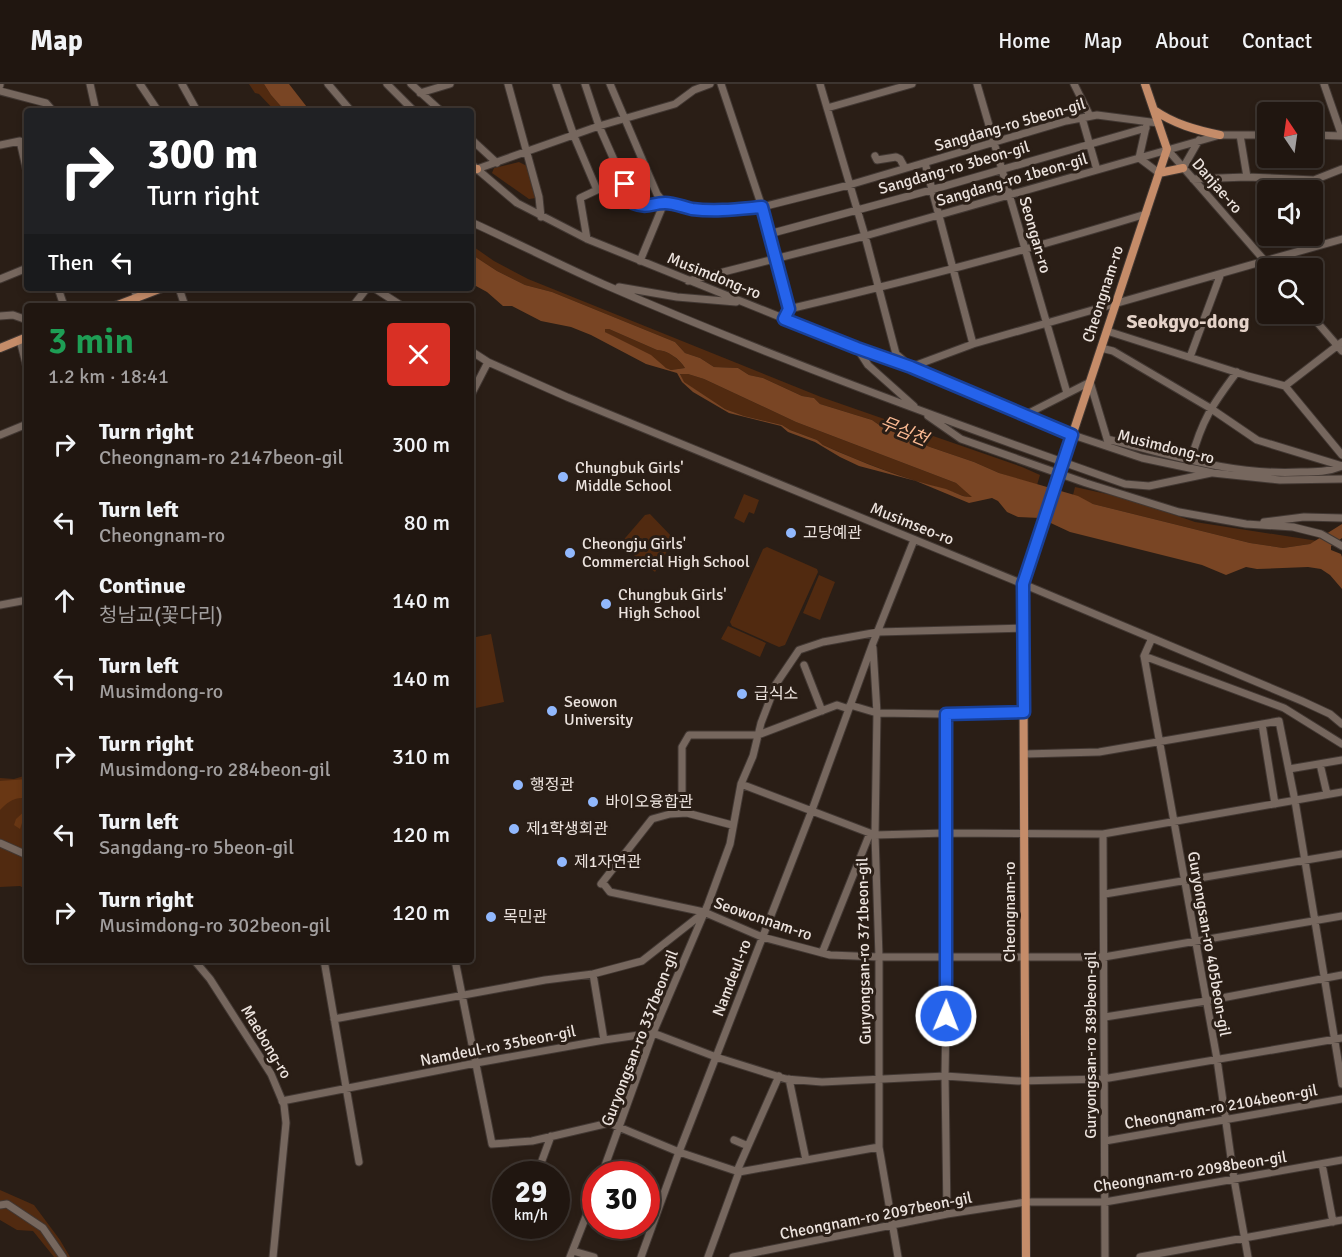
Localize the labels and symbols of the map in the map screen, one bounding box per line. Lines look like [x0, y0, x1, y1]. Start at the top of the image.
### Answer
street label: Sangdang-ro 5beon-gil [932, 94, 1088, 156]
north arrow [1257, 102, 1323, 168]
street label: Sangdang-ro 3beon-gil [876, 137, 1032, 199]
street label: Sangdang-ro 1beon-gil [934, 149, 1090, 211]
street label: Danjae-ro [1187, 154, 1247, 218]
pin [599, 158, 650, 209]
street label: Seongan-ro [1015, 194, 1055, 276]
street label: Cheongnam-ro [1078, 243, 1128, 345]
street label: Musimdong-ro [664, 248, 764, 304]
district label: Seokgyo-dong [1126, 309, 1250, 334]
water label: 무심천 [877, 411, 933, 451]
street label: Musimdong-ro [1115, 425, 1217, 469]
place label: Chungbuk Girls' Middle School [575, 458, 684, 496]
marker: Chungbuk Girls' Middle School [556, 470, 570, 484]
street label: Musimseo-ro [867, 498, 957, 550]
place label: 고당예관 [803, 523, 862, 543]
marker: 고당예관 [784, 526, 798, 540]
place label: Cheongju Girls' Commercial High School [582, 534, 750, 572]
marker: Cheongju Girls' Commercial High School [563, 546, 577, 560]
place label: Chungbuk Girls' High School [618, 585, 727, 623]
marker: Chungbuk Girls' High School [599, 597, 613, 611]
place label: 급식소 [754, 684, 798, 704]
marker: 급식소 [735, 687, 749, 701]
place label: Seowon University [564, 692, 634, 730]
marker: Seowon University [545, 704, 559, 718]
place label: 행정관 [530, 775, 574, 795]
marker: 행정관 [511, 778, 525, 792]
place label: 바이오융합관 [605, 792, 694, 812]
marker: 바이오융합관 [586, 795, 600, 809]
place label: 제1학생회관 [526, 819, 609, 839]
marker: 제1학생회관 [507, 822, 521, 836]
street label: Guryongsan-ro 405beon-gil [1183, 850, 1235, 1038]
place label: 제1자연관 [574, 852, 642, 872]
marker: 제1자연관 [555, 855, 569, 869]
street label: Guryongsan-ro 371beon-gil [852, 857, 876, 1045]
street label: Cheongnam-ro [1000, 862, 1020, 962]
street label: Seowonnam-ro [711, 893, 815, 945]
place label: 목민관 [503, 907, 547, 927]
marker: 목민관 [484, 910, 498, 924]
street label: Namdeul-ro [708, 937, 756, 1019]
street label: Guryongsan-ro 337beon-gil [597, 947, 683, 1129]
street label: Guryongsan-ro 389beon-gil [1081, 951, 1101, 1139]
position arrow [914, 984, 978, 1048]
street label: Maebong-ro [236, 1002, 296, 1082]
street label: Namdeul-ro 35beon-gil [418, 1021, 578, 1071]
street label: Cheongnam-ro 2104beon-gil [1123, 1080, 1319, 1134]
street label: Cheongnam-ro 2098beon-gil [1092, 1147, 1288, 1197]
speed limit sign: 30 [582, 1161, 660, 1239]
street label: Cheongnam-ro 2097beon-gil [778, 1187, 974, 1244]

